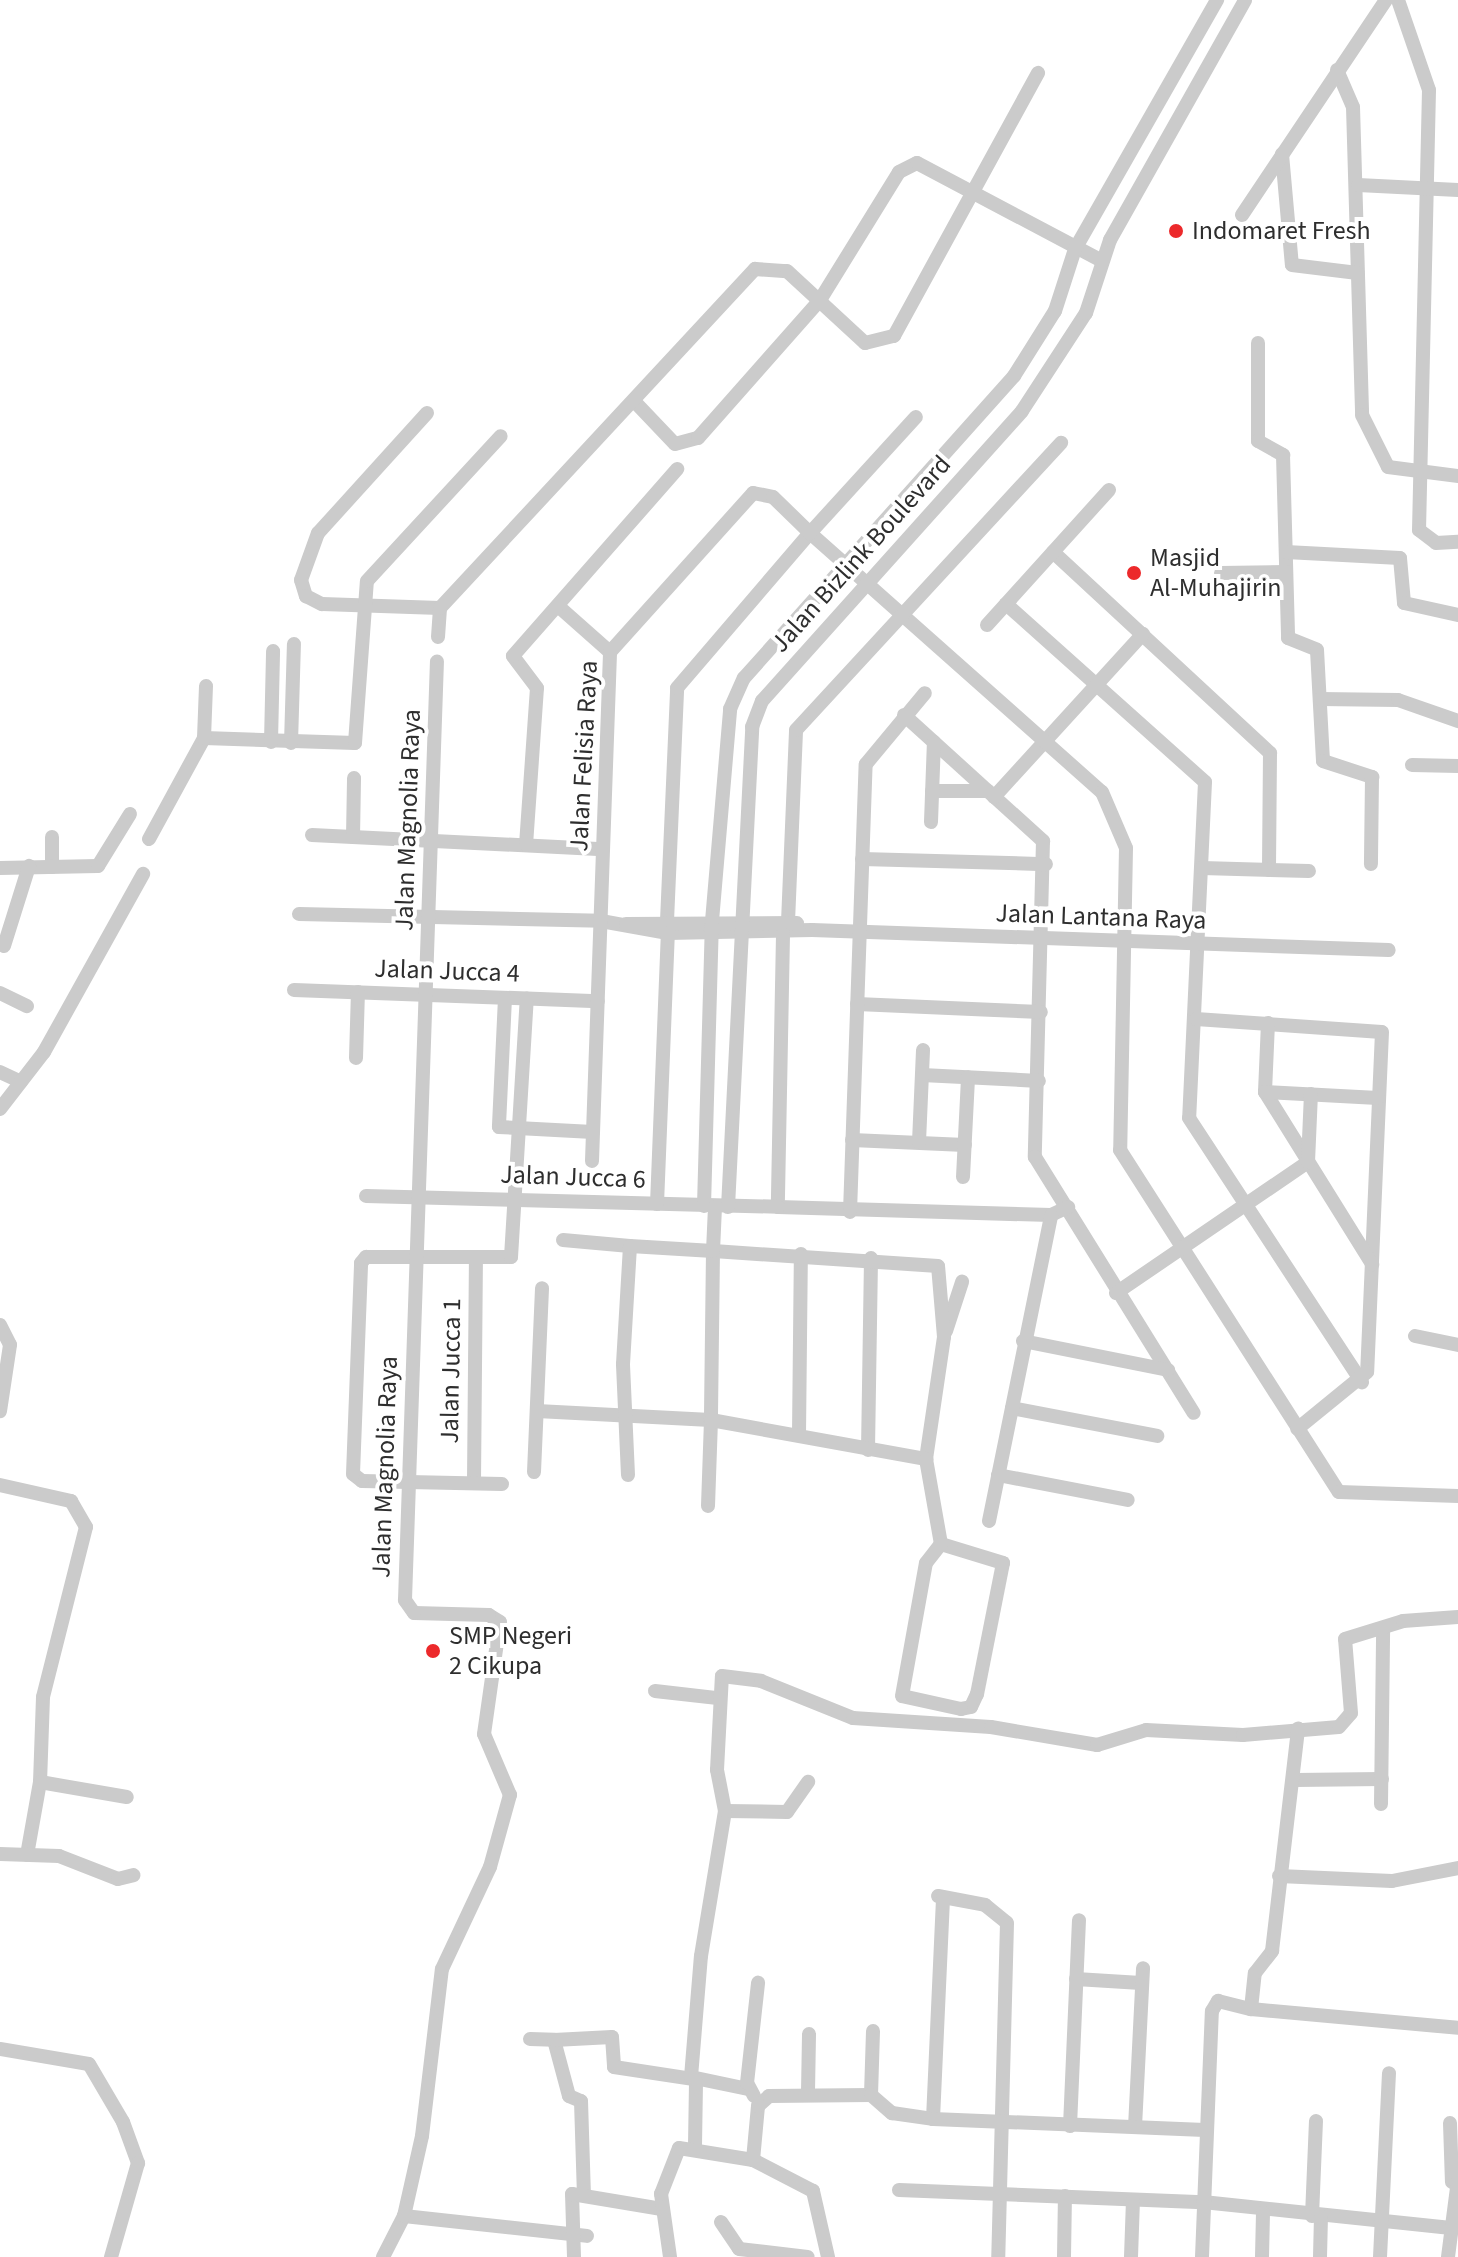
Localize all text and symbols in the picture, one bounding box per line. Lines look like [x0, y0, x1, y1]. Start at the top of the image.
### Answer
place label: Indomaret Fresh [1192, 215, 1371, 247]
marker: Indomaret Fresh [1167, 222, 1185, 240]
street label: Jalan Bizlink Boulevard [764, 449, 958, 659]
place label: Masjid Al-Muhajirin [1150, 542, 1282, 604]
marker: Masjid Al-Muhajirin [1125, 564, 1143, 582]
street label: Jalan Felisia Raya [563, 660, 605, 852]
street label: Jalan Magnolia Raya [389, 709, 427, 931]
street label: Jalan Lantana Raya [995, 898, 1207, 936]
street label: Jalan Jucca 4 [374, 953, 520, 989]
street label: Jalan Jucca 6 [500, 1159, 646, 1195]
street label: Jalan Jucca 1 [434, 1298, 468, 1444]
street label: Jalan Magnolia Raya [366, 1356, 404, 1578]
place label: SMP Negeri 2 Cikupa [449, 1620, 572, 1682]
marker: SMP Negeri 2 Cikupa [424, 1642, 442, 1660]

